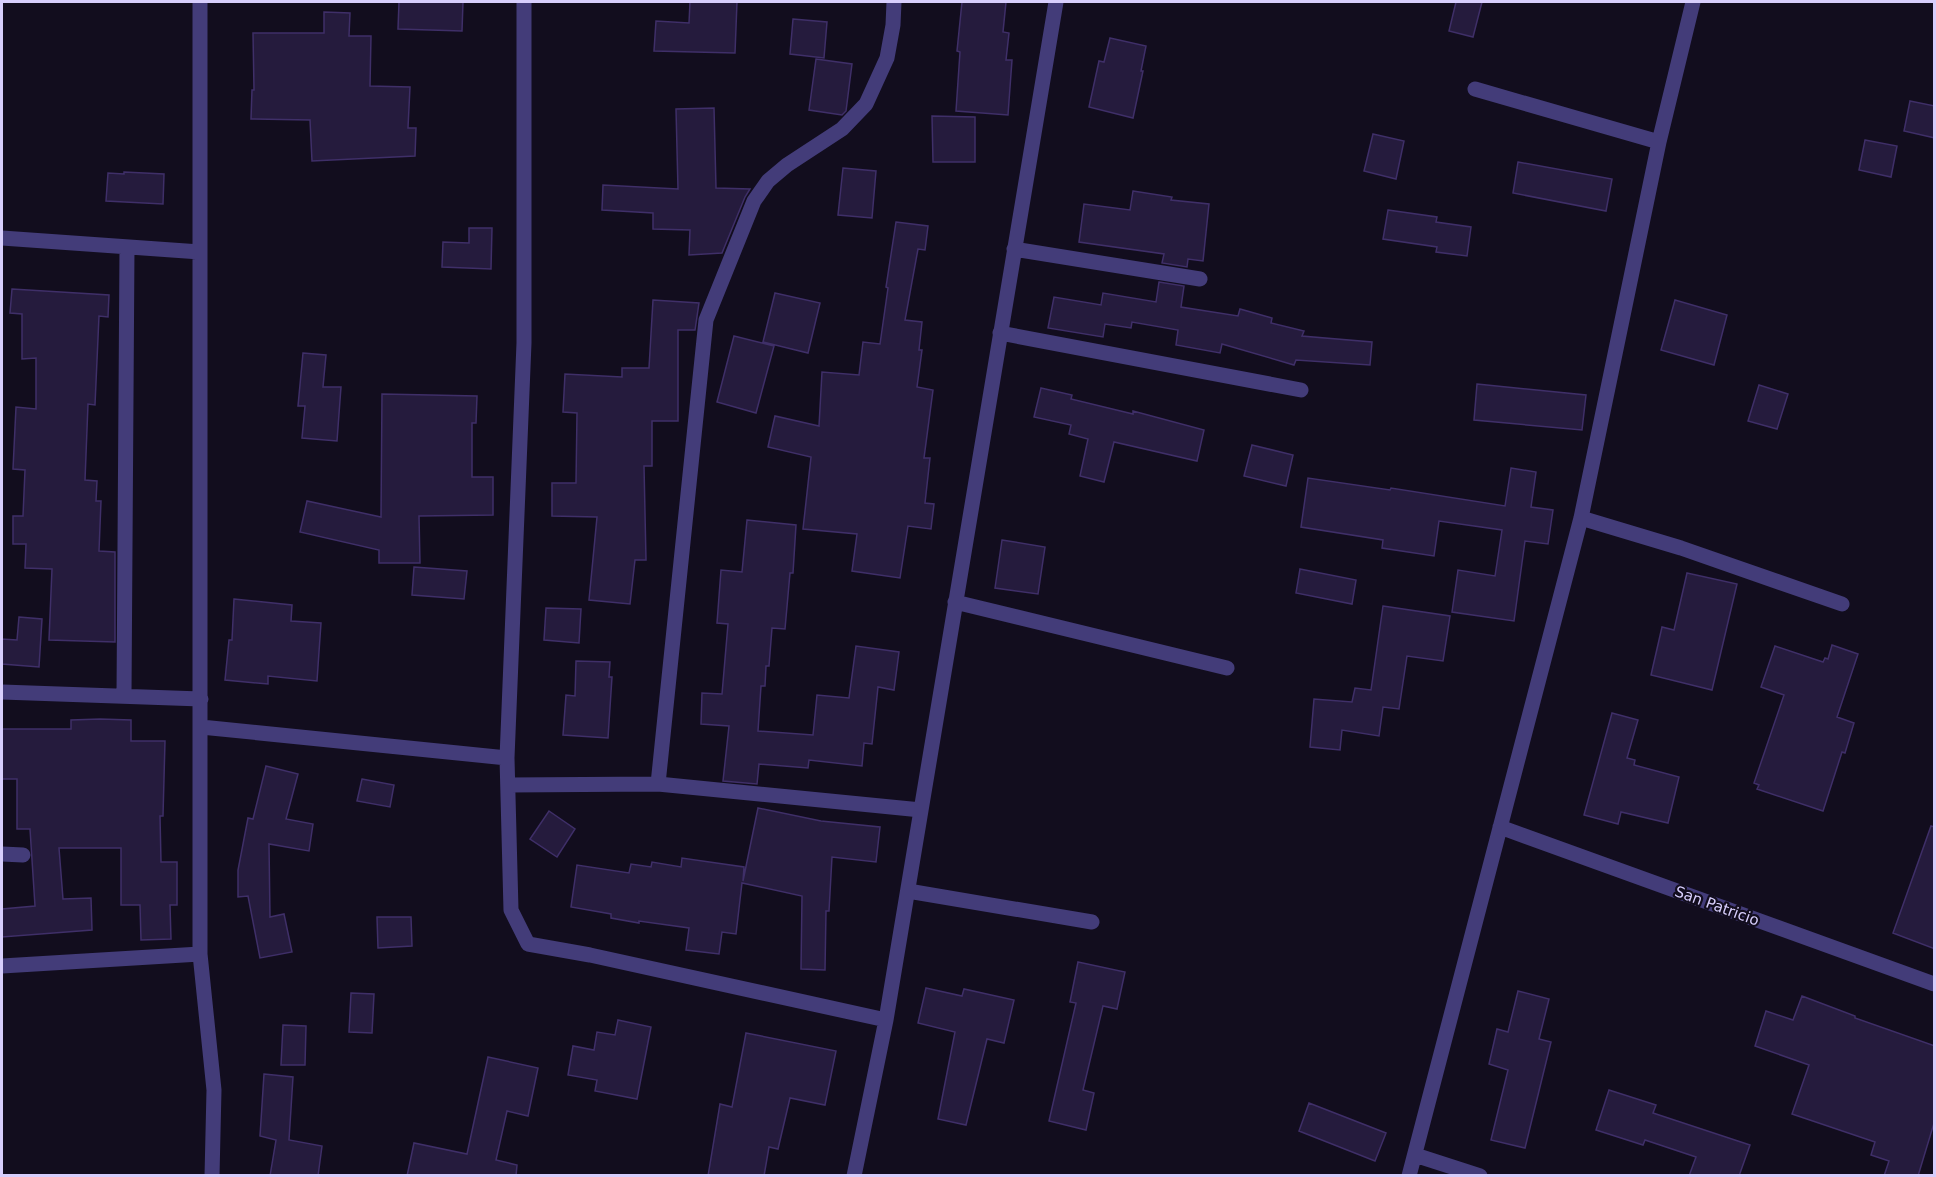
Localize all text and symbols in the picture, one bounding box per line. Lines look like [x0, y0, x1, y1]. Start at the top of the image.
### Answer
street label: San Patricio [1672, 882, 1762, 930]

